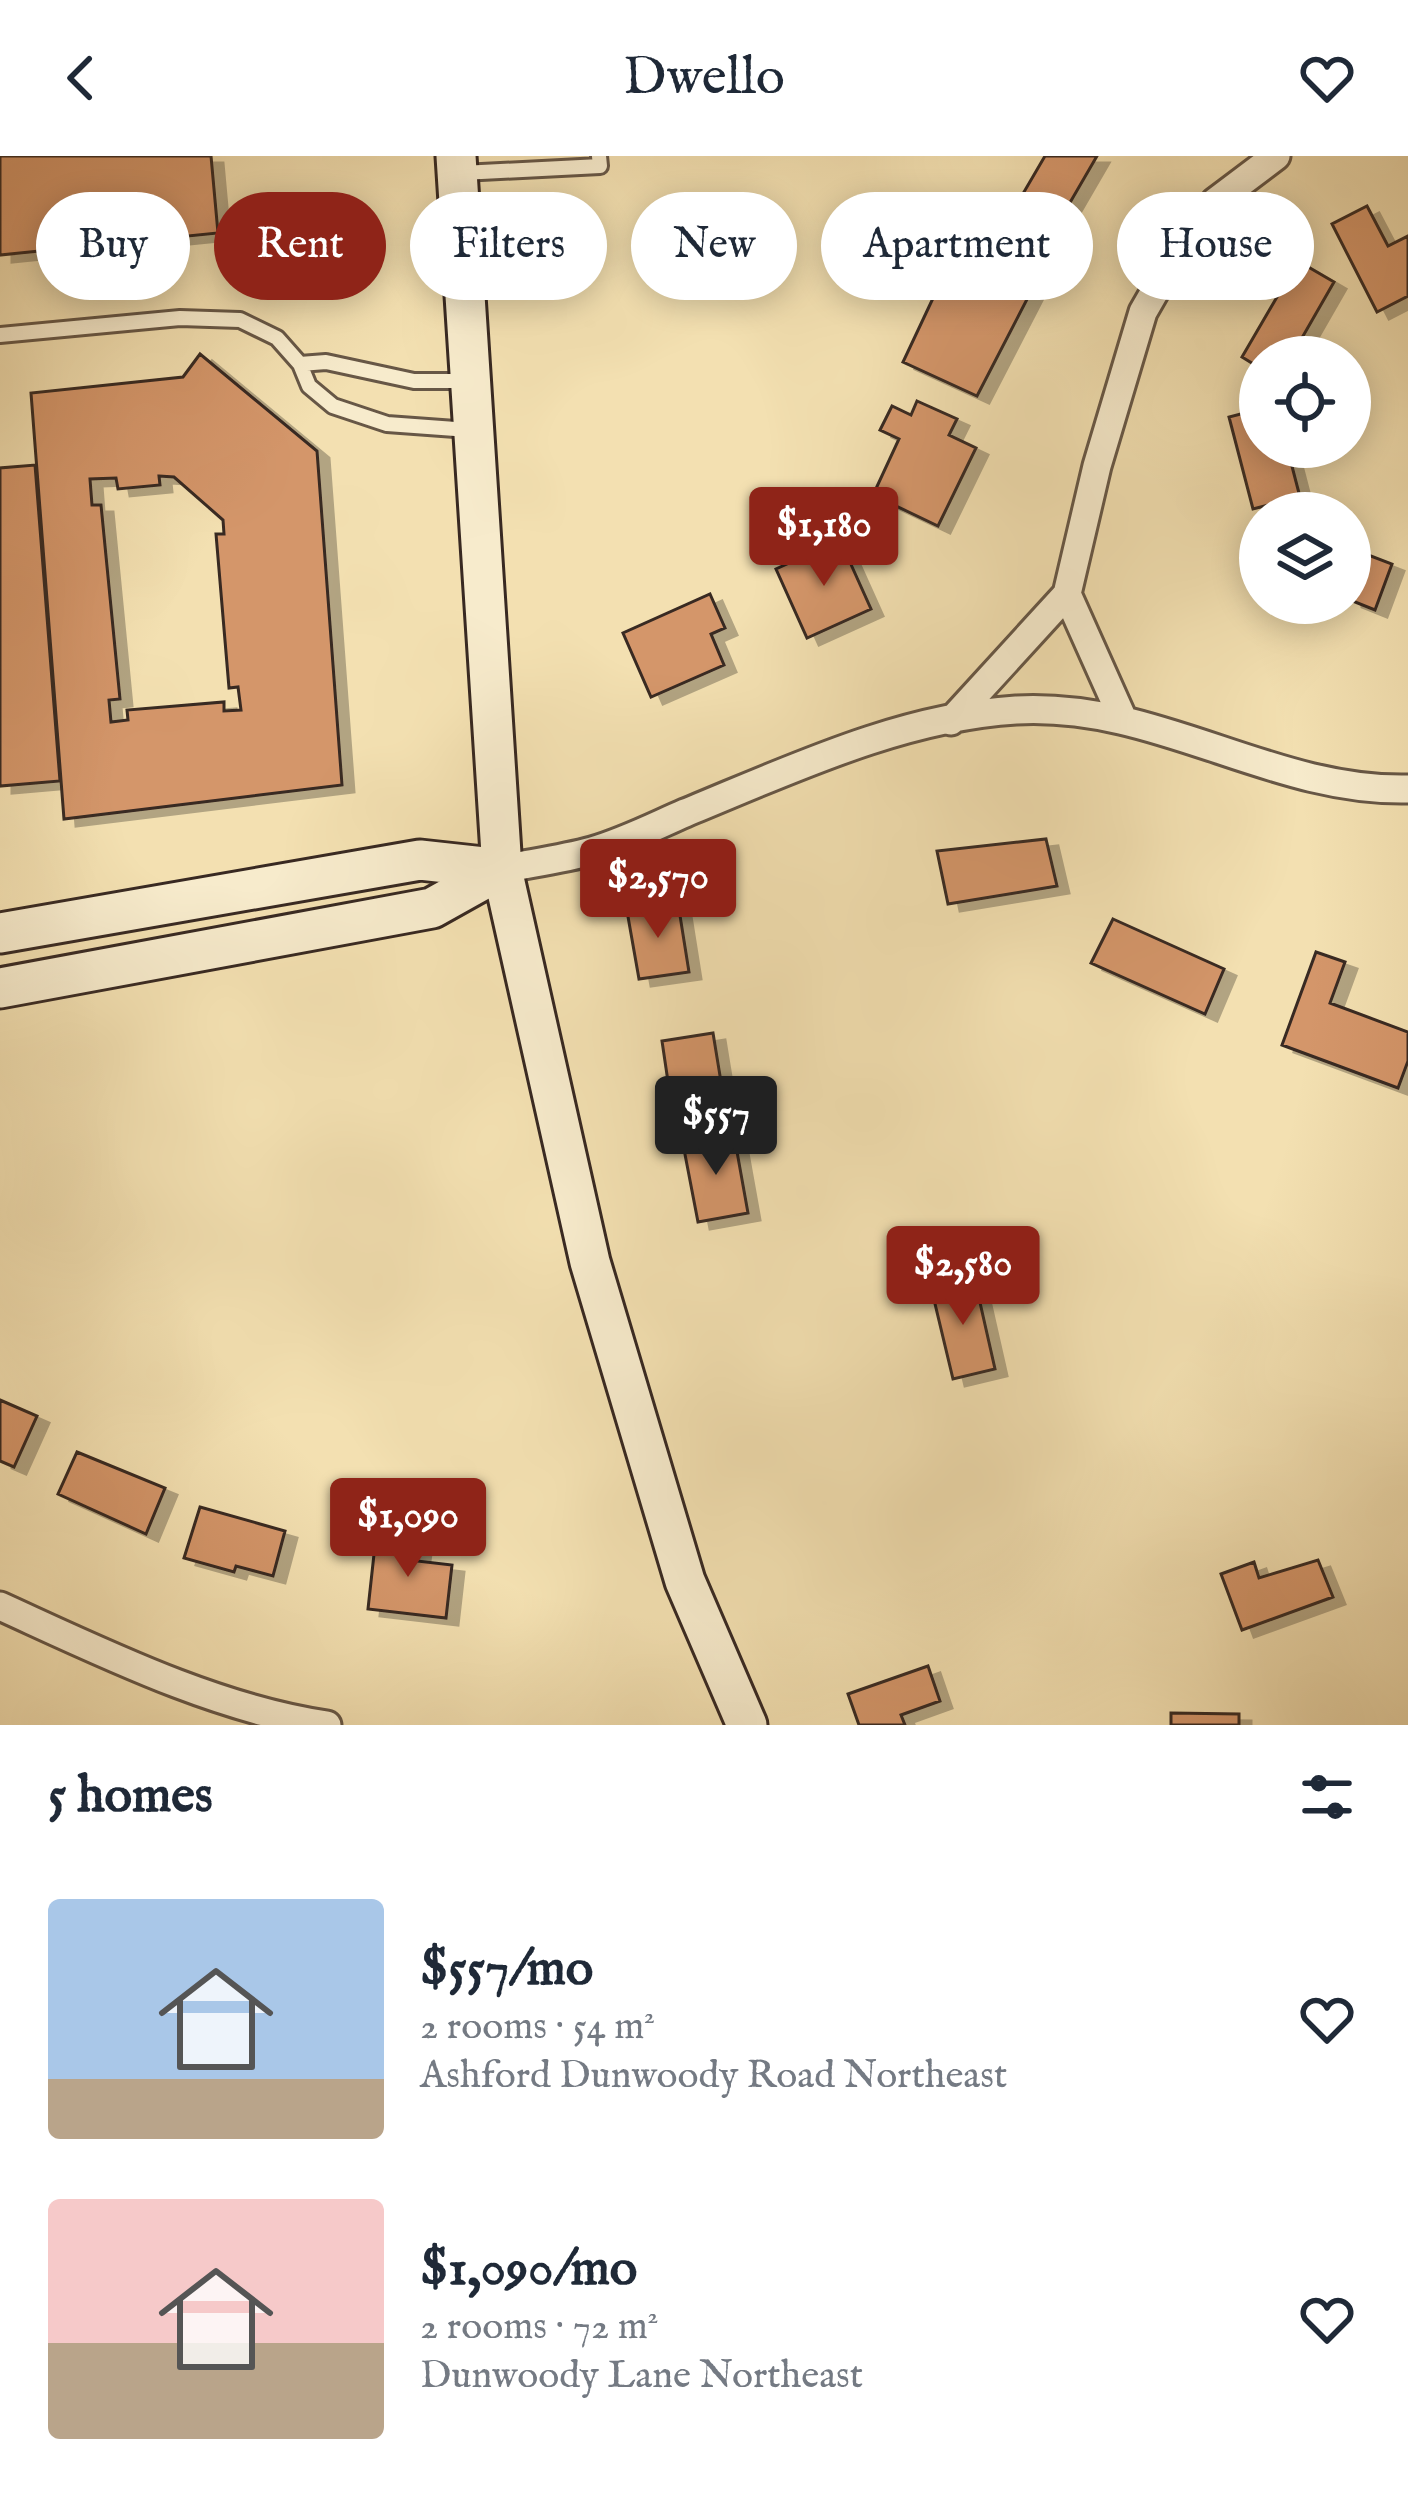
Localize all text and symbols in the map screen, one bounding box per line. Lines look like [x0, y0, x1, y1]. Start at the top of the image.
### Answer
text: Dwello [623, 44, 785, 113]
icon: back [48, 45, 114, 111]
icon: heart [1294, 45, 1360, 111]
chip: Buy [36, 192, 190, 300]
chip: Rent [214, 192, 386, 300]
chip: Filters [410, 192, 607, 300]
chip: New [631, 192, 797, 300]
chip: Apartment [821, 192, 1093, 300]
chip: House [1117, 192, 1314, 300]
map controls [1239, 336, 1371, 624]
button: locate [1239, 336, 1371, 468]
pin: $1,180 [726, 487, 922, 589]
button: layers [1239, 492, 1371, 624]
text: $1,180 [776, 501, 872, 550]
pin: $2,570 [560, 839, 756, 941]
text: $2,570 [607, 853, 709, 902]
pin: $557 [645, 1076, 787, 1178]
text: $557 [682, 1090, 750, 1139]
pin: $2,580 [865, 1226, 1061, 1328]
text: $2,580 [914, 1240, 1012, 1289]
pin: $1,090 [310, 1478, 506, 1580]
text: $1,090 [357, 1492, 459, 1541]
icon: filters [1294, 1764, 1360, 1830]
text: 5 homes [48, 1765, 213, 1830]
text: $557/mo [420, 1938, 593, 2003]
icon: home [144, 1947, 288, 2091]
icon: heart [1294, 1986, 1360, 2052]
text: 2 rooms · 54 m² [420, 2003, 655, 2052]
text: Ashford Dunwoody Road Northeast [420, 2052, 1007, 2101]
text: $1,090/mo [420, 2238, 637, 2303]
icon: home [144, 2247, 288, 2391]
icon: heart [1294, 2286, 1360, 2352]
text: 2 rooms · 72 m² [420, 2303, 659, 2352]
text: Dunwoody Lane Northeast [420, 2352, 863, 2401]

